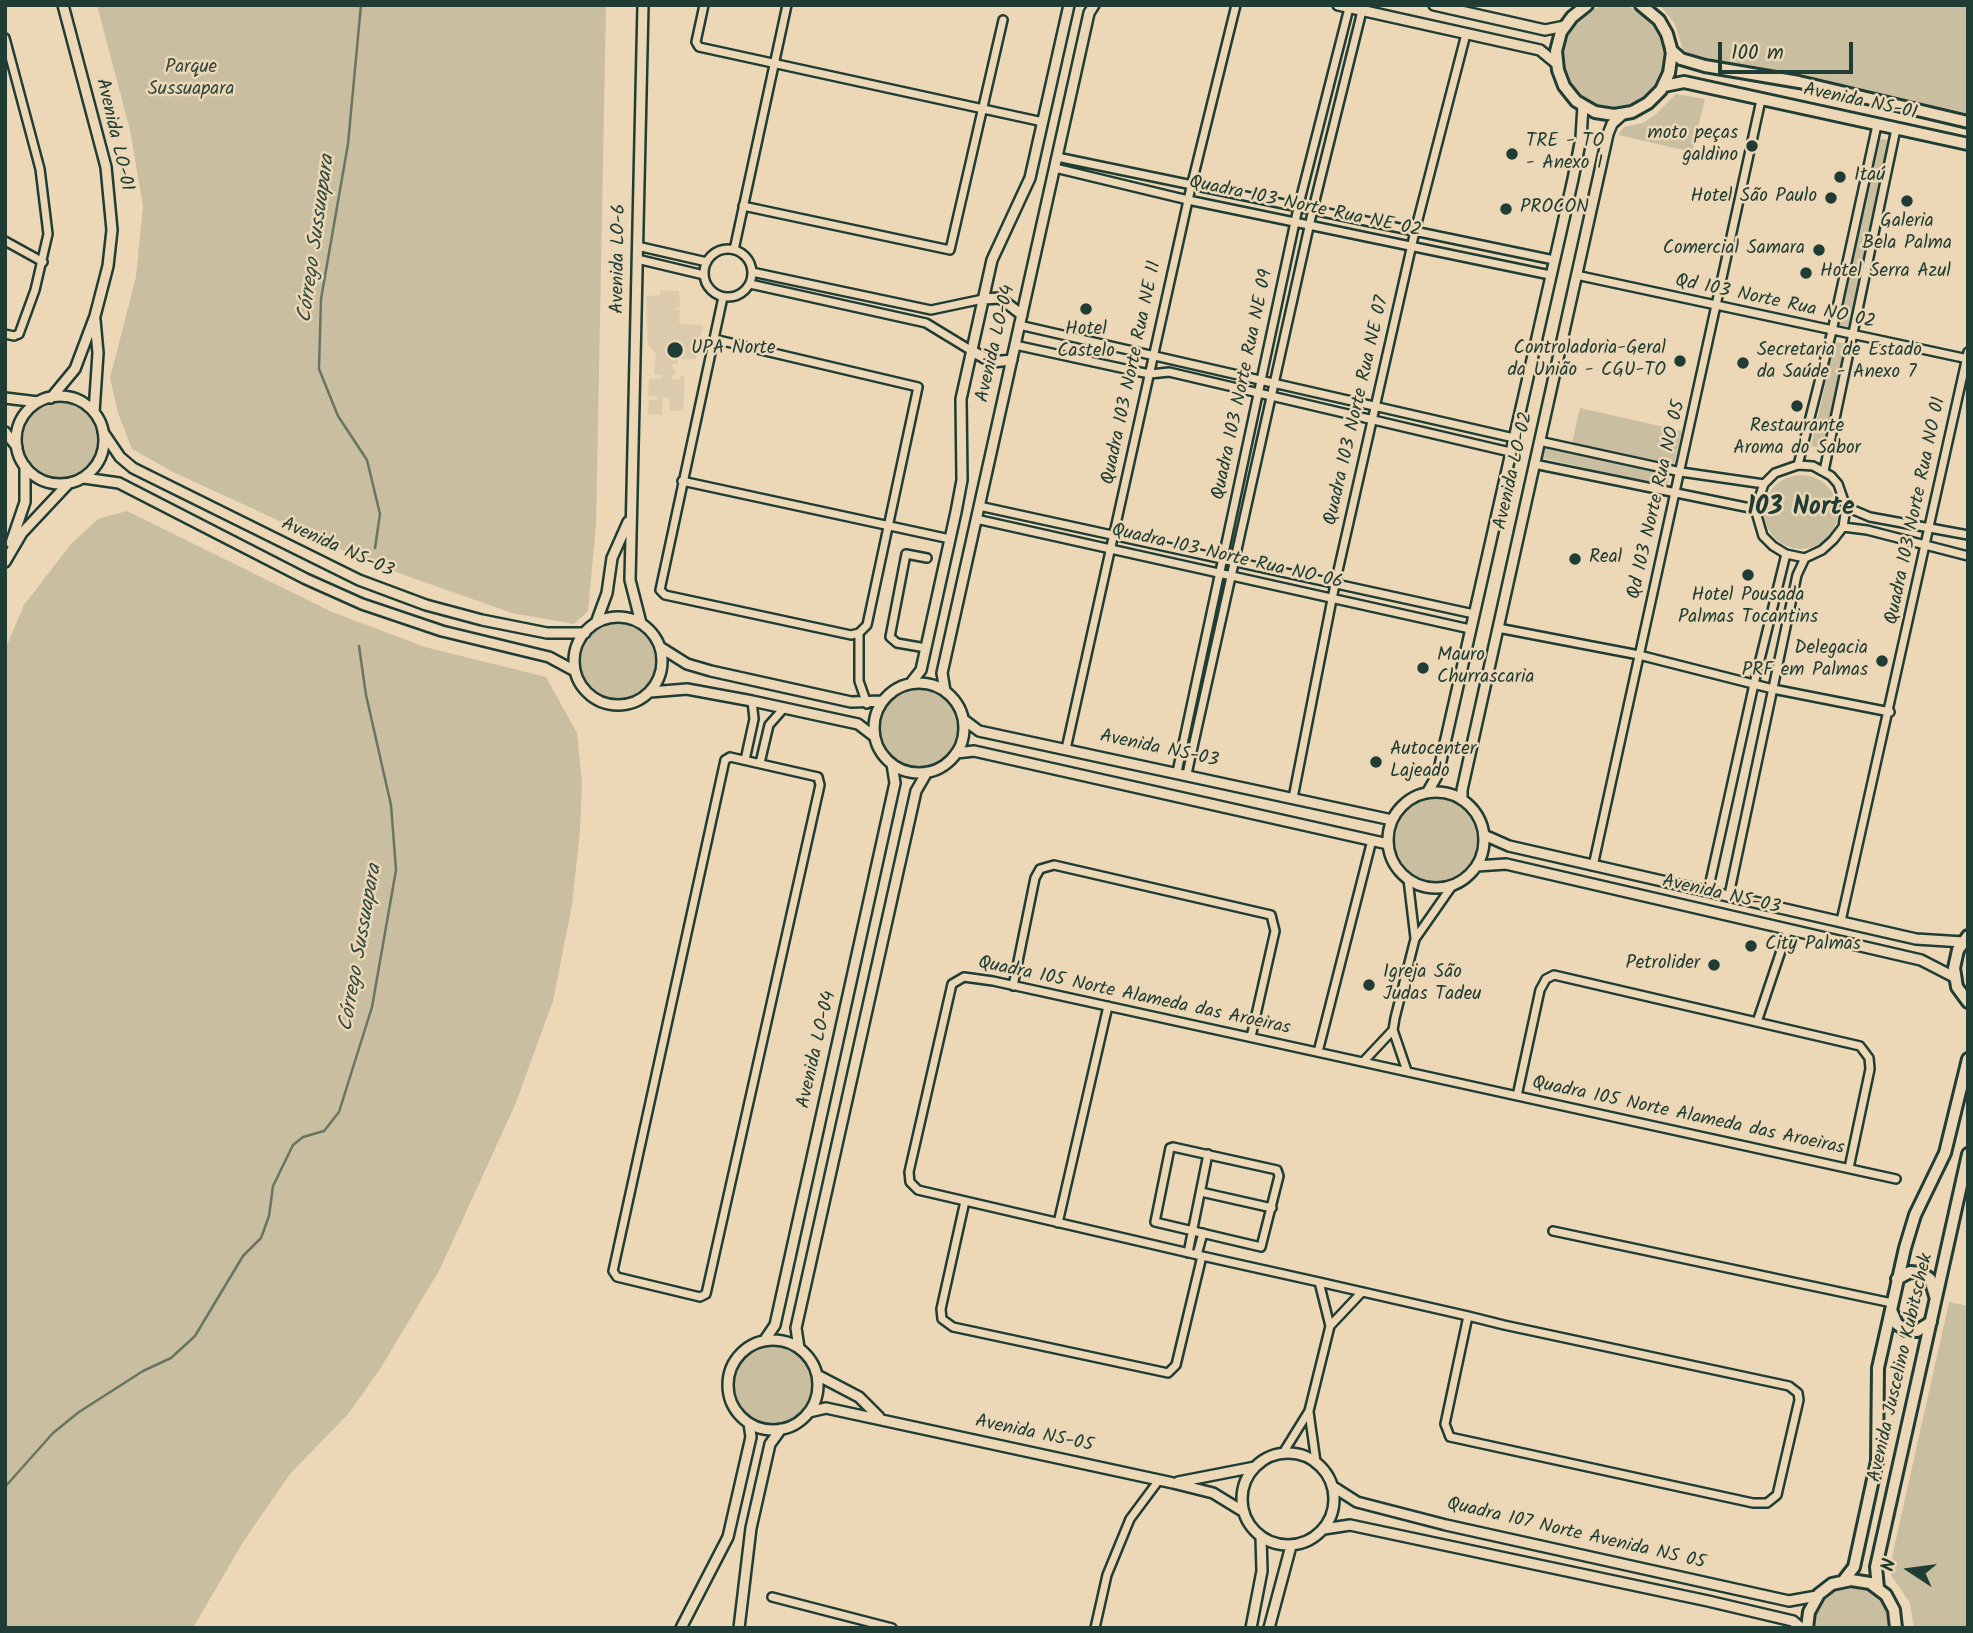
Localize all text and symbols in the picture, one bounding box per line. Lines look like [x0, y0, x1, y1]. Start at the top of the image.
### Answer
scale bar [1721, 28, 1856, 72]
text: 100 m [1731, 37, 1784, 70]
park label: Parque Sussuapara [148, 58, 234, 102]
street label: Avenida LO-01 [89, 76, 137, 194]
street label: Avenida NS-01 [1801, 80, 1919, 126]
place label: moto peças galdino [1648, 124, 1738, 168]
place label: TRE - TO - Anexo I [1526, 132, 1604, 176]
marker: moto peças galdino [1744, 138, 1760, 154]
marker: TRE - TO - Anexo I [1504, 146, 1520, 162]
water label: Córrego Sussuapara [294, 154, 342, 324]
place label: Itaú [1854, 166, 1885, 188]
marker: Itaú [1832, 169, 1848, 185]
street label: Quadra 103 Norte Rua NE 02 [1187, 172, 1423, 244]
place label: Hotel São Paulo [1691, 187, 1817, 209]
marker: Hotel São Paulo [1823, 190, 1839, 206]
marker: Galeria Bela Palma [1899, 193, 1915, 209]
place label: PROCON [1520, 198, 1589, 220]
marker: PROCON [1498, 201, 1514, 217]
street label: Avenida LO-6 [608, 204, 632, 314]
place label: Galeria Bela Palma [1862, 212, 1952, 256]
place label: Comercial Samara [1663, 239, 1805, 261]
marker: Comercial Samara [1811, 242, 1827, 258]
street label: Quadra 103 Norte Rua NE 11 [1098, 259, 1168, 487]
place label: Hotel Serra Azul [1820, 262, 1951, 284]
marker: Hotel Serra Azul [1798, 265, 1814, 281]
street label: Quadra 103 Norte Rua NE 09 [1208, 268, 1280, 502]
street label: Qd 103 Norte Rua NO 02 [1673, 271, 1877, 335]
street label: Avenida LO-04 [972, 283, 1022, 405]
street label: Quadra 103 Norte Rua NE 07 [1321, 294, 1395, 528]
marker: Hotel Castelo [1078, 301, 1094, 317]
place label: Hotel Castelo [1057, 320, 1115, 364]
place label: UPA Norte [691, 339, 776, 361]
place label: Controladoria-Geral da União - CGU-TO [1508, 339, 1666, 383]
marker: UPA Norte [665, 340, 685, 360]
place label: Secretaria de Estado da Saúde - Anexo 7 [1757, 341, 1922, 385]
marker: Controladoria-Geral da União - CGU-TO [1672, 353, 1688, 369]
marker: Secretaria de Estado da Saúde - Anexo 7 [1735, 355, 1751, 371]
street label: Quadra 103 Norte Rua NO 01 [1882, 395, 1952, 627]
street label: Qd 103 Norte Rua NO 05 [1624, 398, 1692, 602]
marker: Restaurante Aroma do Sabor [1789, 398, 1805, 414]
street label: Avenida LO-02 [1490, 410, 1540, 532]
place label: Restaurante Aroma do Sabor [1733, 417, 1861, 461]
district label: 103 Norte [1747, 494, 1855, 526]
street label: Avenida NS-03 [277, 514, 397, 584]
street label: Quadra 103 Norte Rua NO 06 [1109, 520, 1345, 596]
place label: Real [1589, 548, 1622, 570]
marker: Real [1567, 551, 1583, 567]
marker: Hotel Pousada Palmas Tocantins [1740, 567, 1756, 583]
place label: Hotel Pousada Palmas Tocantins [1678, 586, 1818, 630]
place label: Delegacia PRF em Palmas [1742, 639, 1868, 683]
place label: Mauro Churrascaria [1437, 646, 1534, 690]
marker: Delegacia PRF em Palmas [1874, 653, 1890, 669]
marker: Mauro Churrascaria [1415, 660, 1431, 676]
street label: Avenida NS-03 [1098, 726, 1220, 774]
place label: Autocenter Lajeado [1390, 740, 1476, 784]
marker: Autocenter Lajeado [1368, 754, 1384, 770]
water label: Córrego Sussuapara [335, 863, 389, 1033]
street label: Avenida NS-03 [1660, 871, 1782, 921]
place label: City Palmas [1765, 935, 1861, 957]
marker: City Palmas [1743, 938, 1759, 954]
street label: Quadra 105 Norte Alameda das Aroeiras [976, 953, 1292, 1041]
place label: Petrolider [1625, 954, 1700, 976]
marker: Petrolider [1706, 957, 1722, 973]
place label: Igreja São Judas Tadeu [1383, 963, 1481, 1007]
marker: Igreja São Judas Tadeu [1361, 977, 1377, 993]
street label: Avenida LO-04 [793, 989, 843, 1111]
street label: Quadra 105 Norte Alameda das Aroeiras [1530, 1073, 1846, 1161]
street label: Avenida Juscelino Kubitschek [1865, 1252, 1939, 1484]
street label: Avenida NS-05 [973, 1411, 1095, 1459]
street label: Quadra 107 Norte Avenida NS 05 [1444, 1494, 1708, 1576]
north arrow [1875, 1535, 1945, 1605]
text: N [1874, 1556, 1906, 1574]

